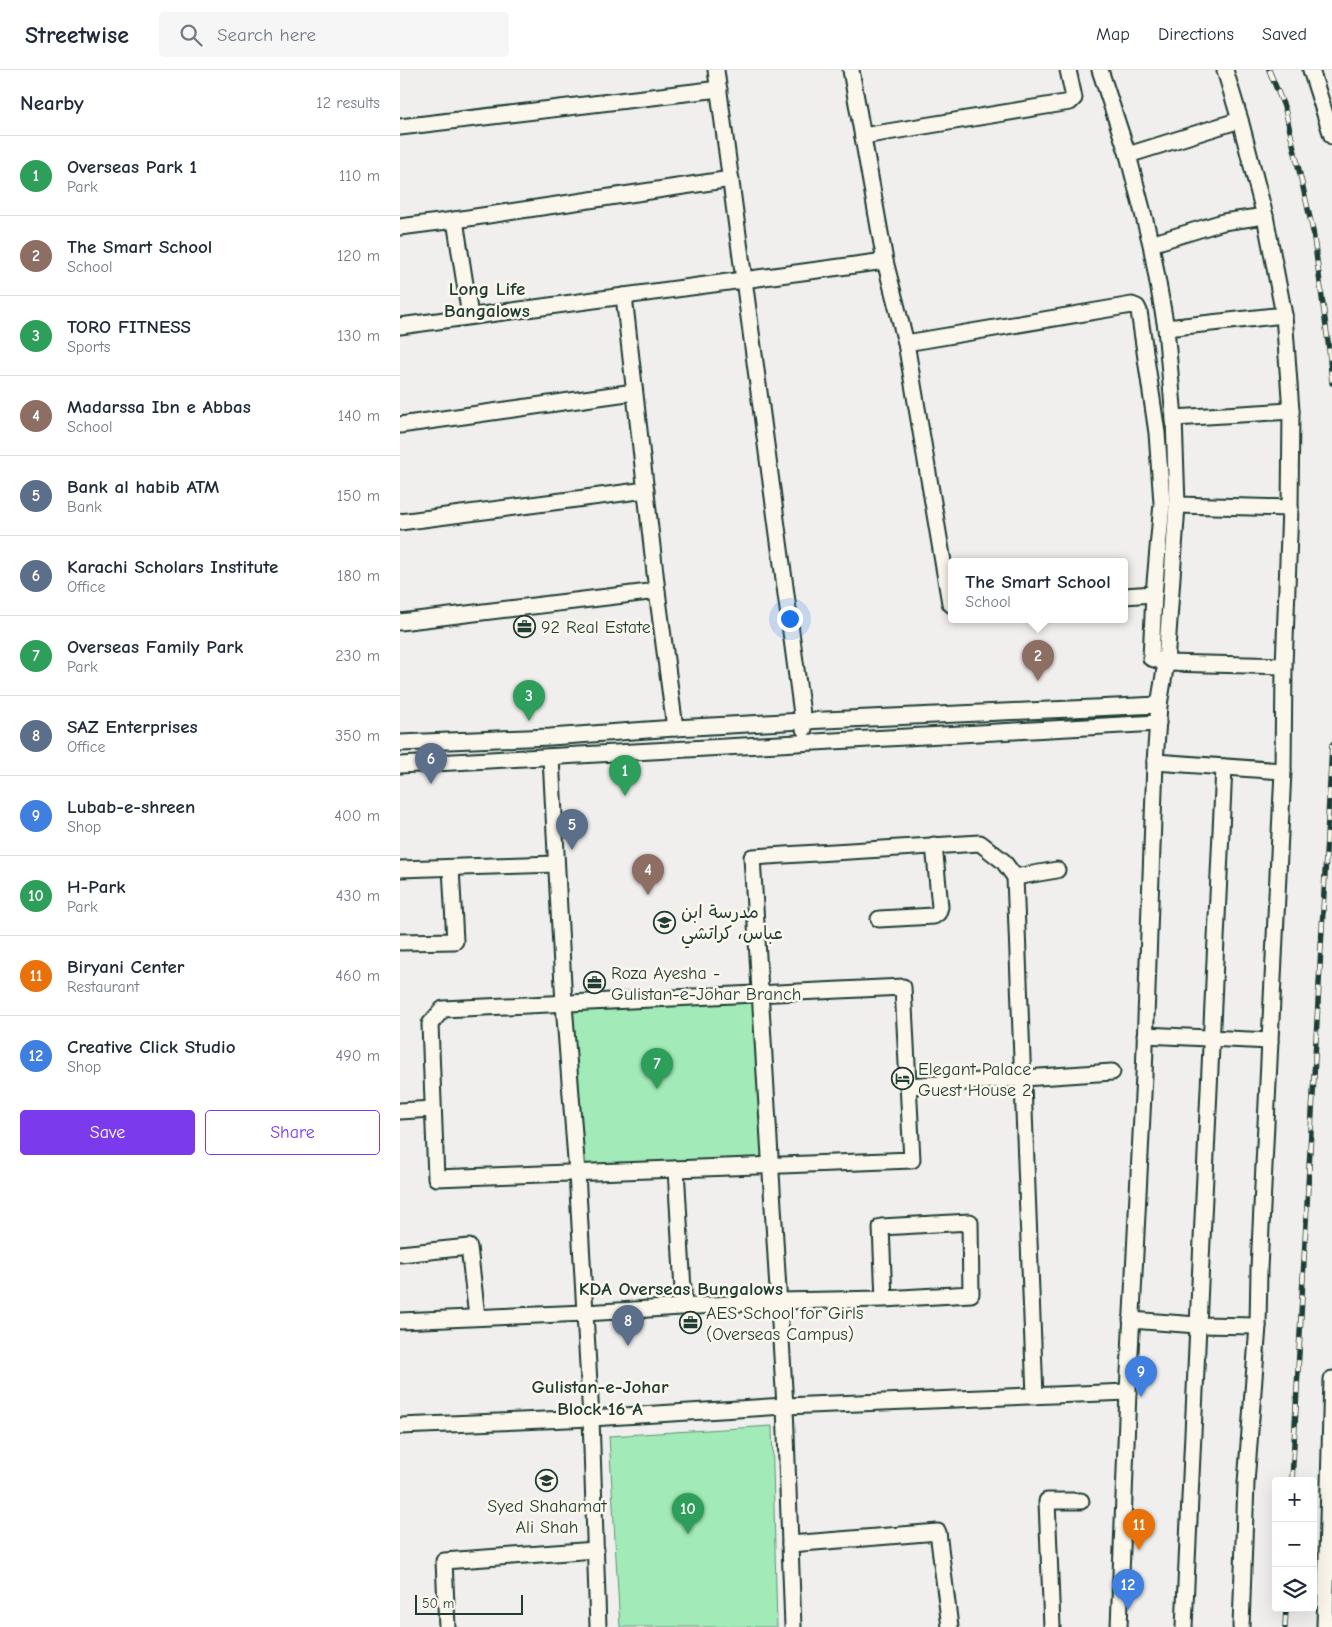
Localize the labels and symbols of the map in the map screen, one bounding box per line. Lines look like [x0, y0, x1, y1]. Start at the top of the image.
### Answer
district label: Long Life Bangalows [444, 278, 530, 322]
your location [777, 606, 803, 632]
office icon: 92 Real Estate [513, 615, 537, 639]
place label: 92 Real Estate [541, 617, 651, 638]
pin: 2 [1022, 640, 1054, 681]
pin: 3 [513, 680, 545, 721]
pin: 6 [415, 743, 447, 784]
pin: 1 [609, 755, 641, 796]
pin: 5 [556, 809, 588, 850]
pin: 4 [632, 854, 664, 895]
place label: مدرسة ابن عباس، كراتشي [681, 902, 783, 949]
school or university icon: مدرسة ابن عباس، كراتشي [653, 910, 677, 934]
place label: Roza Ayesha - Gulistan-e-Johar Branch [611, 963, 801, 1005]
office icon: Roza Ayesha - Gulistan-e-Johar Branch [583, 971, 607, 995]
pin: 7 [641, 1048, 673, 1089]
place label: Elegant Palace Guest House 2 [918, 1059, 1031, 1101]
hotel icon: Elegant Palace Guest House 2 [890, 1067, 914, 1091]
district label: KDA Overseas Bungalows [579, 1278, 783, 1300]
place label: AES School for Girls (Overseas Campus) [706, 1303, 863, 1345]
pin: 8 [612, 1305, 644, 1346]
office icon: AES School for Girls (Overseas Campus) [678, 1311, 702, 1335]
pin: 9 [1125, 1356, 1157, 1397]
district label: Gulistan-e-Johar Block 16 A [531, 1376, 669, 1420]
school or university icon: Syed Shahamat Ali Shah [535, 1469, 559, 1493]
pin: 10 [672, 1493, 704, 1534]
place label: Syed Shahamat Ali Shah [487, 1496, 608, 1538]
pin: 11 [1123, 1509, 1155, 1550]
pin: 12 [1112, 1569, 1144, 1610]
scale bar [415, 1592, 522, 1615]

